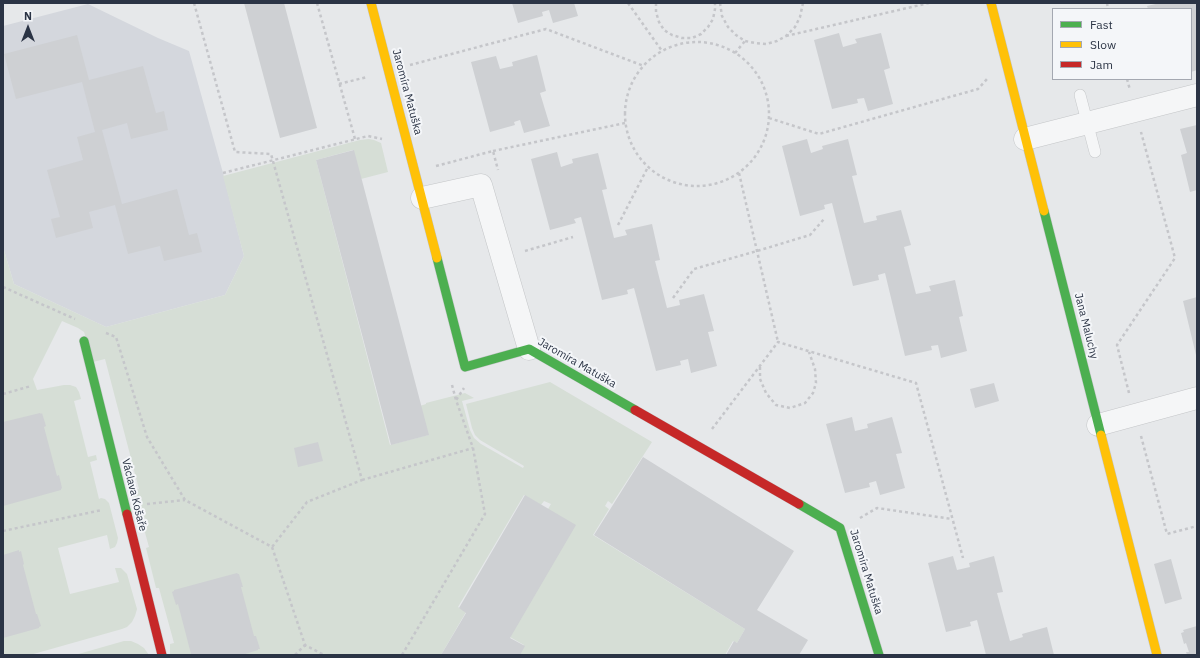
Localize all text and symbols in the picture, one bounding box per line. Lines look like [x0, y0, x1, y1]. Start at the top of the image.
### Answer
north arrow [8, 8, 48, 48]
legend [1052, 8, 1192, 80]
text: N [24, 9, 32, 23]
text: Fast [1090, 17, 1113, 32]
text: Slow [1090, 37, 1116, 52]
street label: Jaromíra Matuška [389, 48, 425, 136]
text: Jam [1090, 57, 1113, 72]
street label: Jana Maluchy [1071, 292, 1101, 360]
street label: Jaromíra Matuška [535, 335, 619, 391]
street label: Václava Košaře [119, 457, 149, 533]
street label: Jaromíra Matuška [847, 528, 885, 616]

